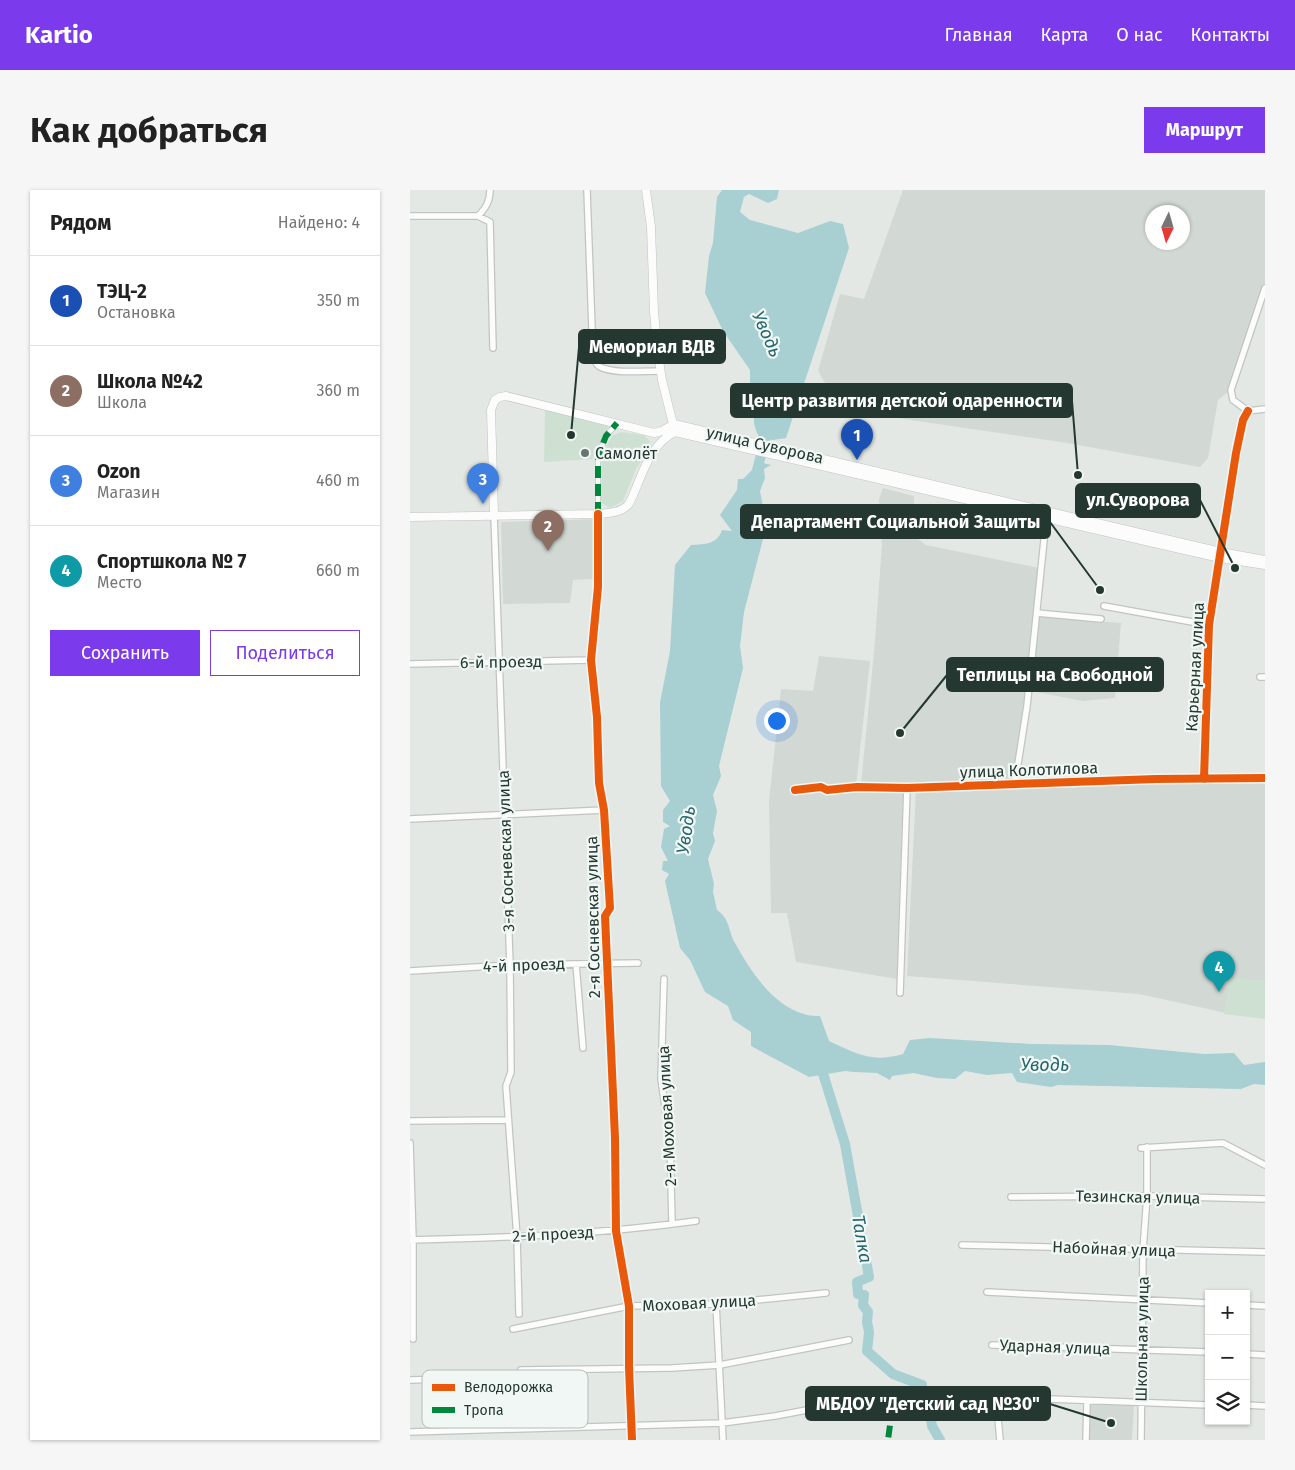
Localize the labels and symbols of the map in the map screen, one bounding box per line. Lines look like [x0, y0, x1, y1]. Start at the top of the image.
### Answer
north arrow [1145, 205, 1190, 250]
water label: Уводь [747, 307, 787, 361]
callout: Мемориал ВДВ [579, 330, 725, 363]
text: Мемориал ВДВ [589, 336, 715, 358]
callout: Центр развития детской одаренности [731, 384, 1072, 417]
text: Центр развития детской одаренности [741, 390, 1063, 412]
pin: 1 [841, 419, 873, 460]
street label: улица Суворова [705, 422, 825, 468]
place label: Самолёт [595, 444, 658, 463]
marker: Самолёт [579, 447, 591, 459]
pin: 3 [467, 463, 499, 504]
callout: ул.Суворова [1076, 484, 1200, 517]
text: ул.Суворова [1085, 489, 1190, 511]
callout: Департамент Социальной Защиты [741, 505, 1050, 538]
pin: 2 [532, 510, 564, 551]
text: Департамент Социальной Защиты [750, 511, 1041, 533]
street label: Карьерная улица [1182, 602, 1208, 732]
street label: 6-й проезд [460, 652, 542, 672]
callout: Теплицы на Свободной [947, 658, 1163, 691]
text: Теплицы на Свободной [957, 664, 1153, 686]
your location [764, 708, 790, 734]
street label: улица Колотилова [960, 758, 1098, 782]
street label: 3-я Сосневская улица [494, 770, 518, 932]
water label: Уводь [672, 805, 700, 855]
street label: 2-я Сосневская улица [582, 836, 604, 998]
pin: 4 [1203, 951, 1235, 992]
street label: 4-й проезд [483, 954, 565, 976]
street label: 2-я Моховая улица [654, 1045, 680, 1187]
water label: Уводь [1021, 1054, 1069, 1076]
street label: Тезинская улица [1075, 1186, 1201, 1208]
water label: Талка [847, 1213, 877, 1265]
street label: 2-й проезд [512, 1222, 594, 1246]
street label: Набойная улица [1052, 1237, 1176, 1261]
street label: Школьная улица [1131, 1276, 1153, 1402]
street label: Моховая улица [642, 1291, 756, 1315]
street label: Ударная улица [999, 1336, 1111, 1358]
legend [422, 1370, 588, 1428]
text: Велодорожка [464, 1379, 553, 1396]
callout: МБДОУ "Детский сад №30" [806, 1387, 1050, 1420]
text: МБДОУ "Детский сад №30" [816, 1393, 1040, 1415]
text: Тропа [464, 1402, 504, 1419]

